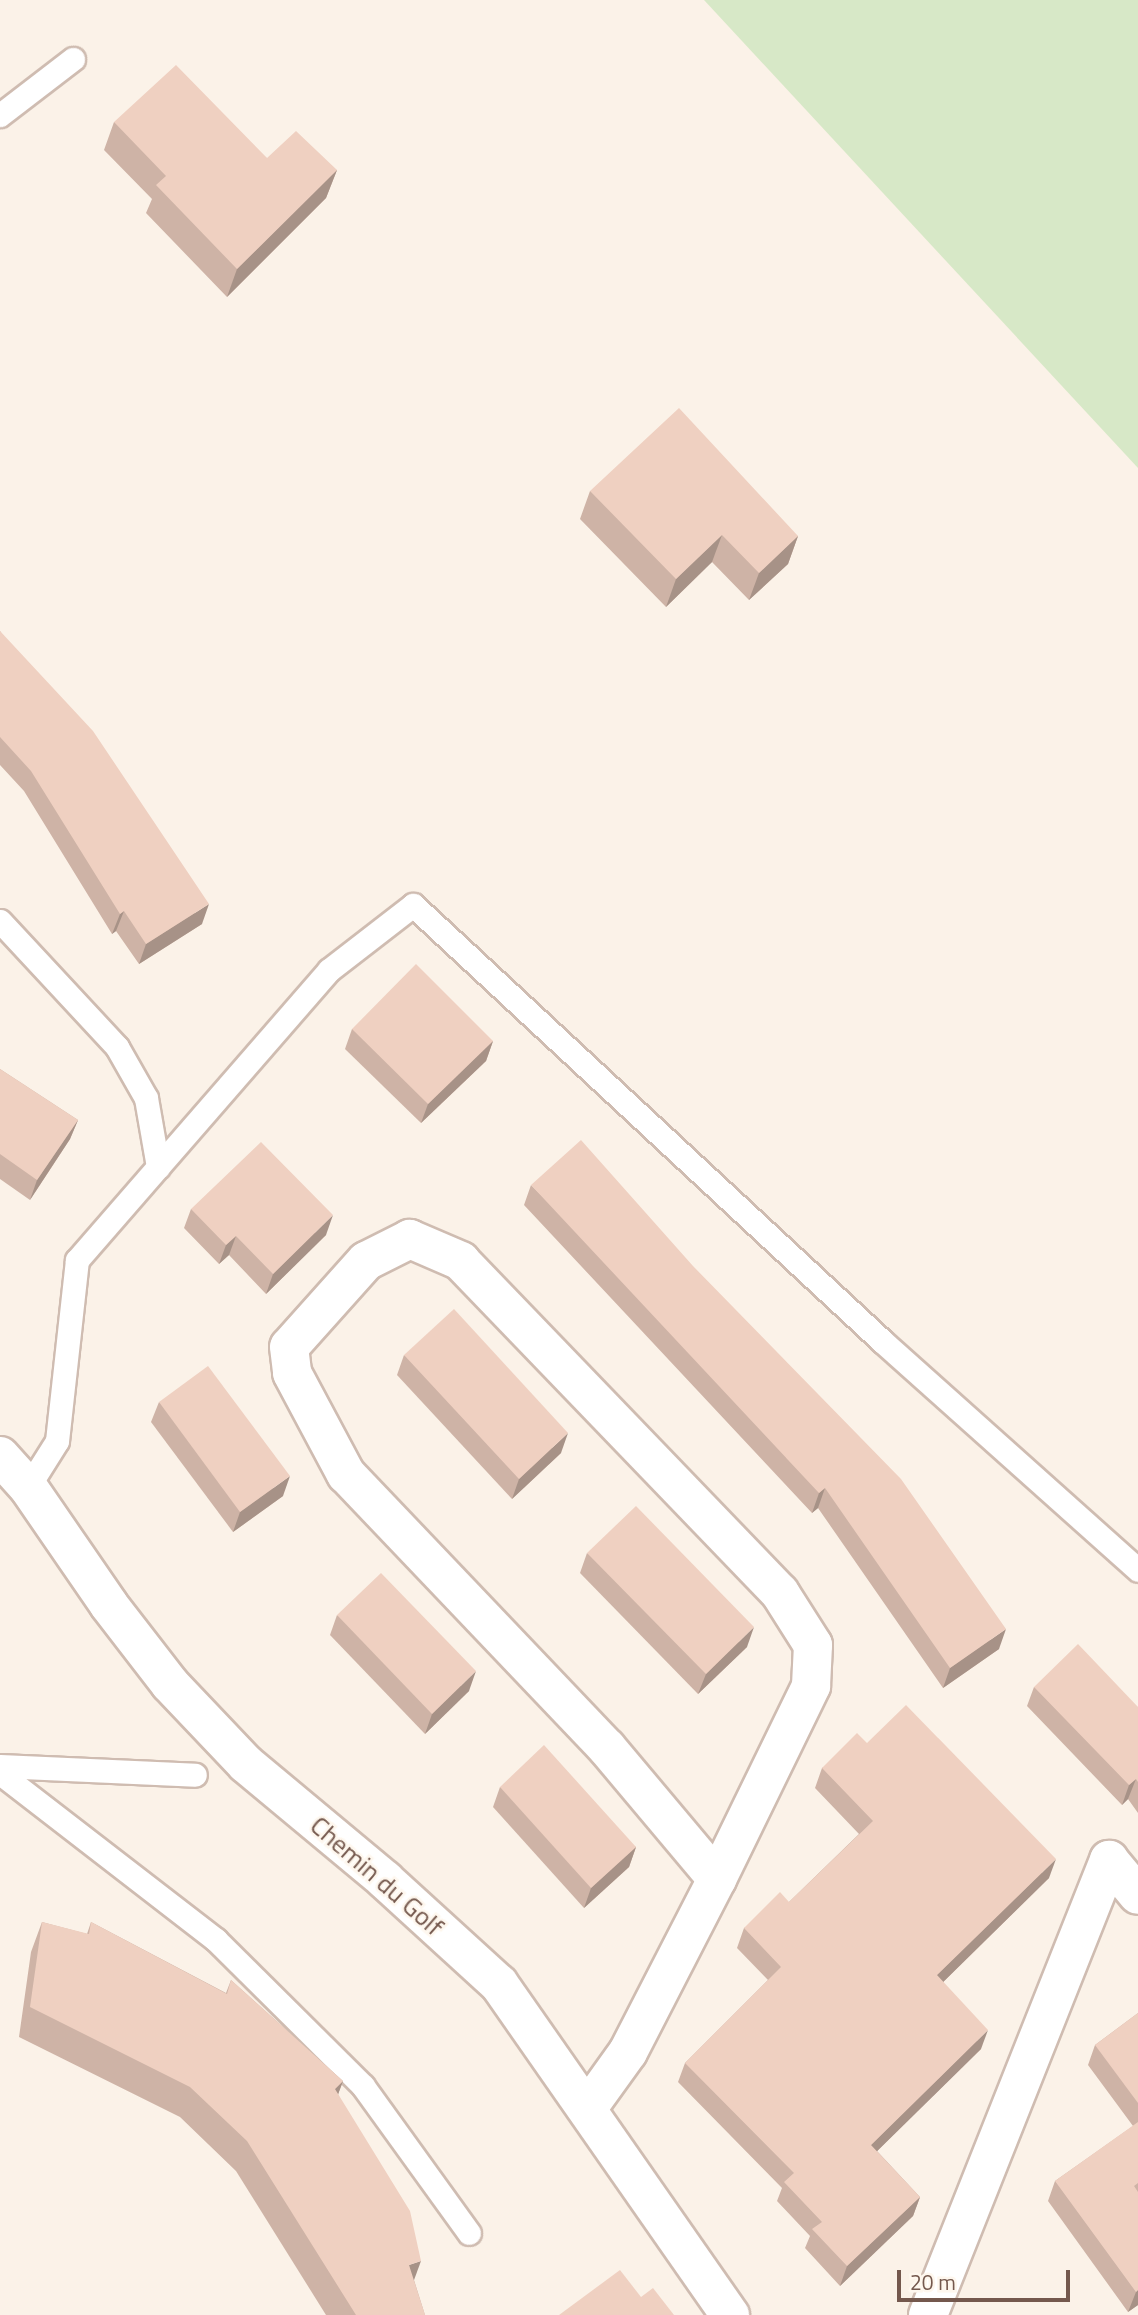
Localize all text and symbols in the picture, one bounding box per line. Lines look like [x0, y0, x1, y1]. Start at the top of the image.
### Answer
street label: Chemin du Golf [304, 1810, 450, 1942]
scale bar [900, 2256, 1073, 2300]
text: 20 m [910, 2266, 956, 2298]

